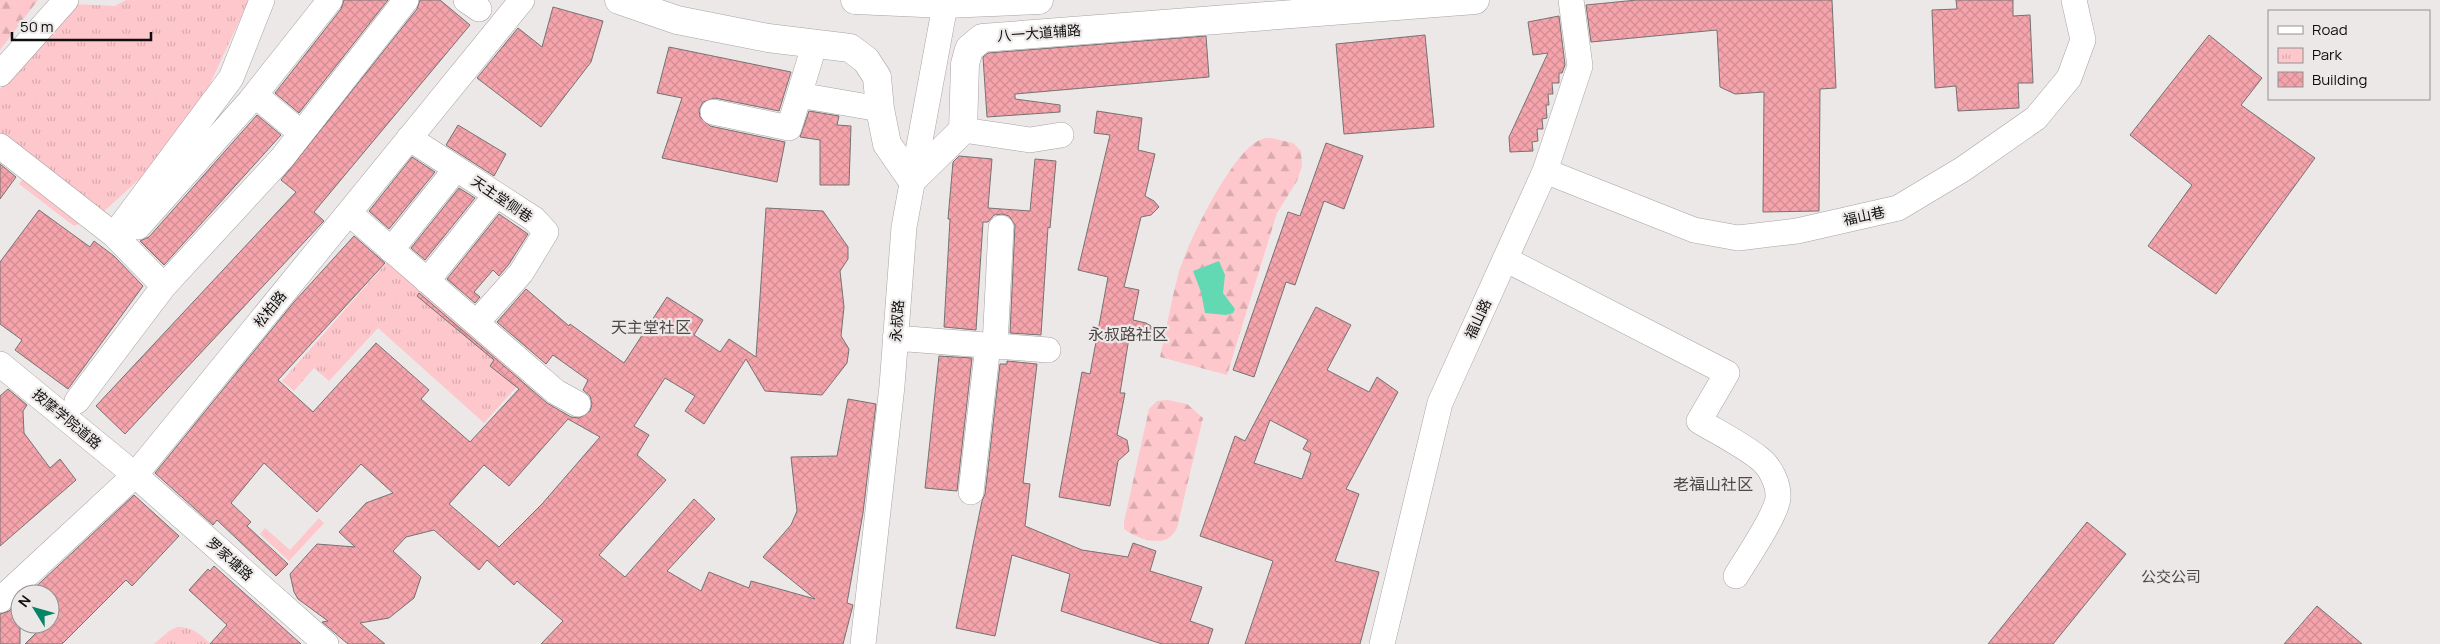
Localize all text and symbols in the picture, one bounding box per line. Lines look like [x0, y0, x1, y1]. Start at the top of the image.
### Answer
scale bar [12, 10, 151, 42]
legend [2268, 10, 2430, 100]
text: 50 m [20, 16, 54, 37]
text: Road [2312, 19, 2348, 40]
street label: 八一大道辅路 [996, 20, 1082, 45]
text: Park [2312, 44, 2342, 65]
text: Building [2312, 69, 2367, 90]
street label: 天主堂侧巷 [468, 171, 537, 226]
street label: 福山巷 [1841, 202, 1886, 229]
street label: 松柏路 [249, 286, 290, 331]
street label: 福山路 [1460, 296, 1495, 342]
street label: 永叔路 [886, 299, 907, 343]
district label: 天主堂社区 [611, 316, 691, 338]
district label: 永叔路社区 [1088, 323, 1168, 345]
street label: 按摩学院道路 [29, 384, 106, 453]
district label: 老福山社区 [1673, 473, 1753, 495]
street label: 罗家塘路 [203, 533, 257, 584]
district label: 公交公司 [2141, 566, 2201, 587]
north arrow [10, 584, 60, 634]
text: N [14, 591, 35, 611]

